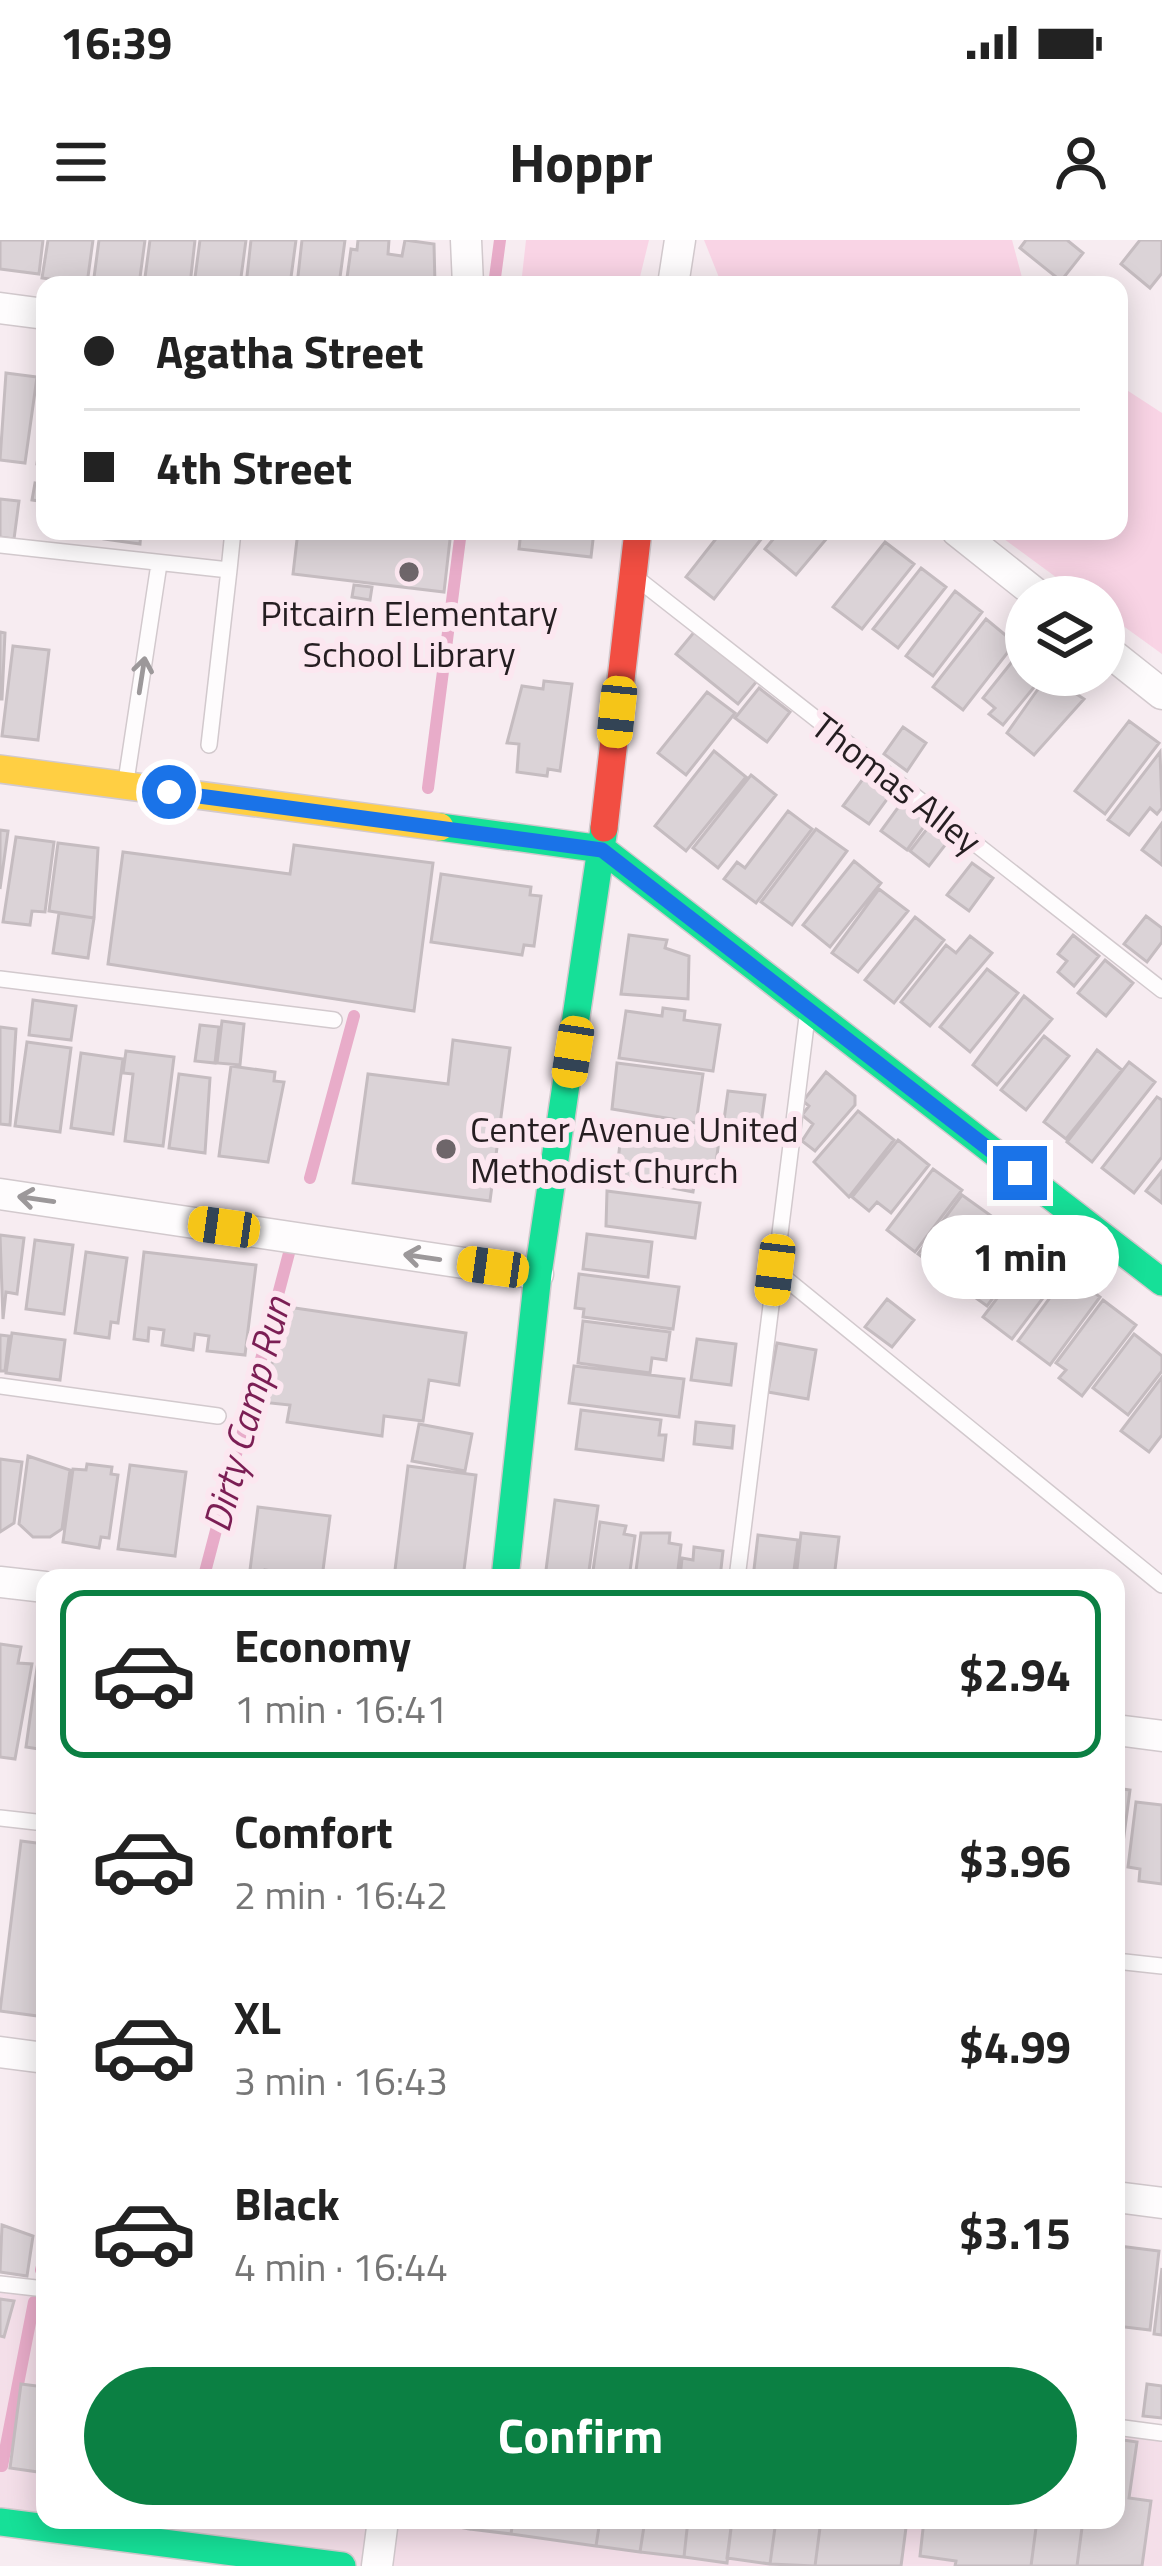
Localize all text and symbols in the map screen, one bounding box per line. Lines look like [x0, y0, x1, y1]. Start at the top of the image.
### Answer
text: 16:39 [60, 8, 172, 76]
text: Hoppr [509, 121, 653, 203]
icon: menu [48, 129, 114, 195]
icon: person [1048, 129, 1114, 195]
text: Agatha Street [156, 317, 424, 385]
text: 4th Street [156, 433, 352, 501]
marker: Pitcairn Elementary School Library [396, 559, 422, 585]
map controls [1005, 576, 1125, 696]
button: layers [1005, 576, 1125, 696]
place label: Pitcairn Elementary School Library [260, 585, 558, 681]
one-way arrow [131, 656, 154, 695]
car [595, 674, 639, 750]
street label: Thomas Alley [800, 699, 994, 867]
route start [142, 765, 196, 819]
car [550, 1014, 596, 1090]
place label: Center Avenue United Methodist Church [470, 1101, 799, 1197]
marker: Center Avenue United Methodist Church [433, 1136, 459, 1162]
route end [993, 1146, 1047, 1200]
one-way arrow [17, 1187, 56, 1210]
car [186, 1204, 262, 1250]
callout: 1 min [921, 1215, 1119, 1299]
text: 1 min [973, 1227, 1067, 1286]
car [753, 1232, 797, 1308]
car [455, 1244, 531, 1290]
one-way arrow [403, 1245, 442, 1268]
water label: Dirty Camp Run [186, 1289, 306, 1538]
text: Economy [234, 1611, 411, 1679]
icon: car [90, 1620, 198, 1728]
text: $2.94 [959, 1640, 1071, 1708]
text: 1 min · 16:41 [234, 1679, 448, 1738]
text: Comfort [234, 1797, 393, 1865]
icon: car [90, 1806, 198, 1914]
text: $3.96 [959, 1826, 1071, 1894]
text: 2 min · 16:42 [234, 1865, 448, 1924]
text: XL [234, 1983, 281, 2051]
icon: car [90, 1992, 198, 2100]
text: $4.99 [959, 2012, 1071, 2080]
text: 3 min · 16:43 [234, 2051, 448, 2110]
text: Black [234, 2169, 340, 2237]
icon: car [90, 2178, 198, 2286]
text: $3.15 [959, 2198, 1071, 2266]
text: 4 min · 16:44 [234, 2237, 448, 2296]
button: Confirm [84, 2367, 1077, 2505]

